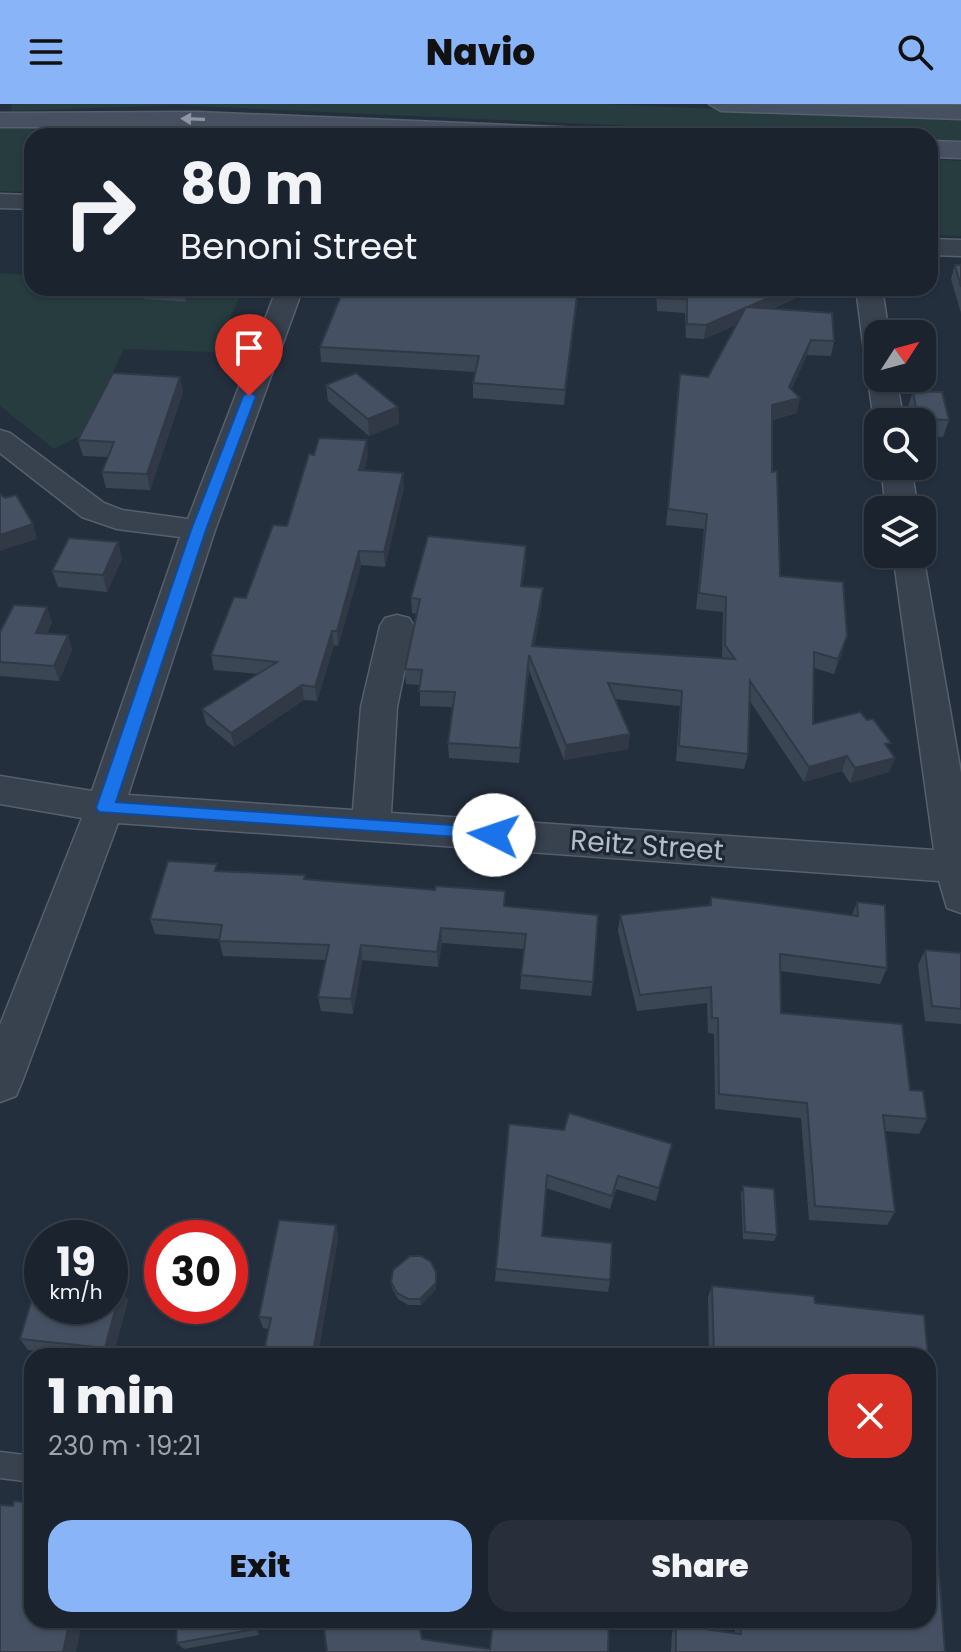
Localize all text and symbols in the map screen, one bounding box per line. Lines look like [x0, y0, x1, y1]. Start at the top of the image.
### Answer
text: Navio [426, 27, 535, 78]
icon: menu [24, 30, 68, 74]
icon: search [893, 30, 937, 74]
one-way arrow [180, 113, 205, 126]
text: 80 m [180, 145, 324, 224]
icon: right [48, 160, 152, 264]
text: Benoni Street [180, 221, 417, 272]
pin [215, 314, 283, 396]
north arrow [864, 320, 936, 392]
map controls [864, 320, 936, 568]
icon: arrive [227, 326, 271, 370]
button: search [864, 408, 936, 480]
button: layers [864, 496, 936, 568]
position arrow [452, 793, 536, 877]
street label: Reitz Street [569, 821, 725, 870]
speed limit sign: 30 [144, 1220, 248, 1324]
text: 19 [56, 1234, 96, 1290]
text: km/h [49, 1278, 103, 1306]
text: 1 min [48, 1363, 175, 1430]
button: close [828, 1374, 912, 1458]
text: 230 m · 19:21 [48, 1428, 201, 1464]
button: Exit [48, 1520, 472, 1612]
button: Share [488, 1520, 912, 1612]

